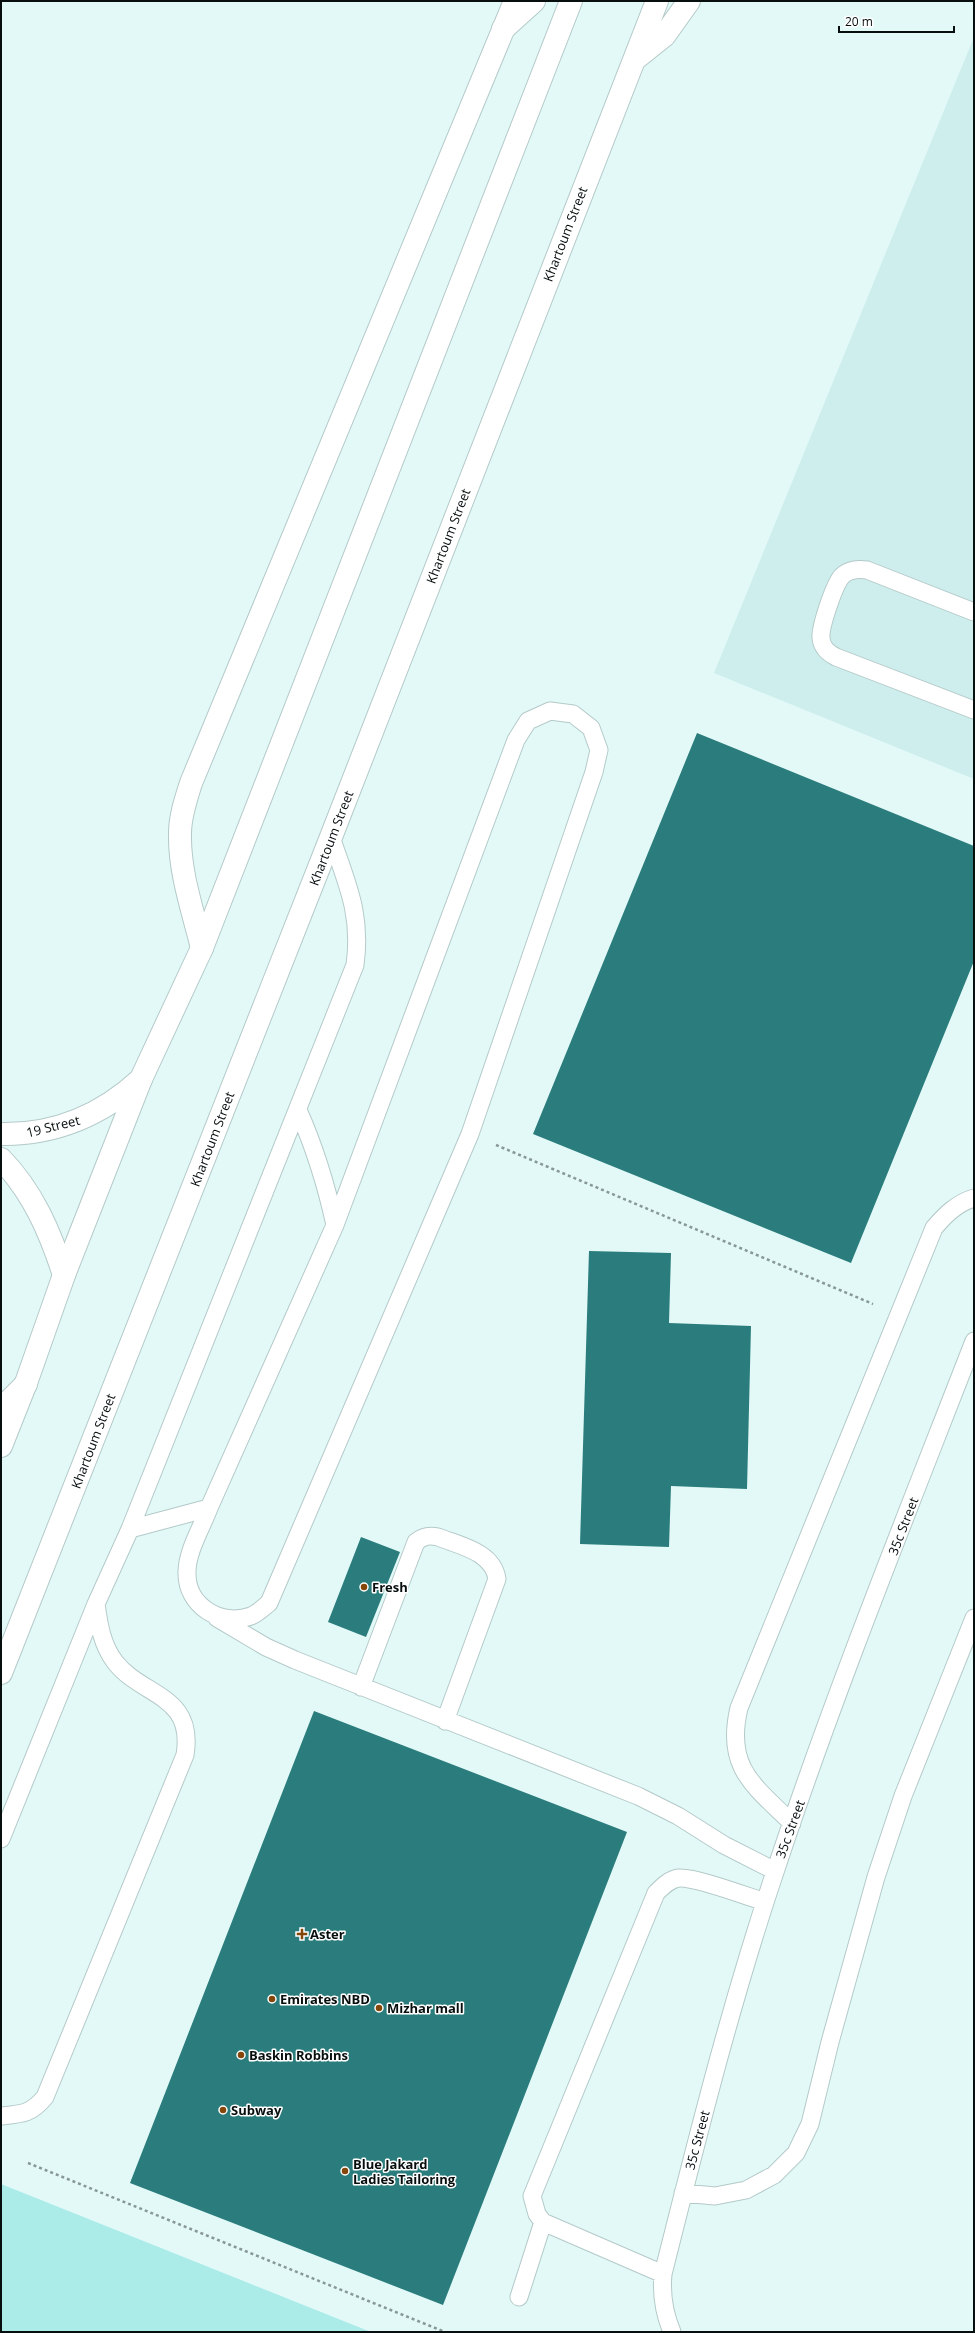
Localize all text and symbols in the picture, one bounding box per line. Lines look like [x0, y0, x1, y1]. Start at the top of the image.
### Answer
scale bar [839, 8, 954, 34]
text: 20 m [845, 13, 873, 30]
street label: Khartoum Street [539, 183, 592, 284]
street label: Khartoum Street [422, 485, 475, 586]
street label: Khartoum Street [305, 787, 358, 888]
street label: Khartoum Street [186, 1088, 239, 1189]
street label: 19 Street [24, 1111, 82, 1141]
street label: Khartoum Street [67, 1390, 120, 1491]
street label: 35c Street [884, 1494, 922, 1558]
place label: Fresh [372, 1578, 408, 1596]
marker: Fresh [359, 1582, 369, 1592]
street label: 35c Street [771, 1797, 809, 1861]
place label: Aster [310, 1925, 345, 1943]
marker: Aster [297, 1929, 307, 1939]
place label: Emirates NBD [280, 1990, 370, 2008]
marker: Emirates NBD [267, 1994, 277, 2004]
place label: Mizhar mall [387, 1999, 464, 2017]
marker: Mizhar mall [374, 2003, 384, 2013]
place label: Baskin Robbins [249, 2046, 348, 2064]
marker: Baskin Robbins [236, 2050, 246, 2060]
place label: Subway [231, 2101, 282, 2119]
marker: Subway [218, 2105, 228, 2115]
street label: 35c Street [680, 2108, 714, 2172]
place label: Blue Jakard Ladies Tailoring [353, 2155, 456, 2188]
marker: Blue Jakard Ladies Tailoring [340, 2166, 350, 2176]

